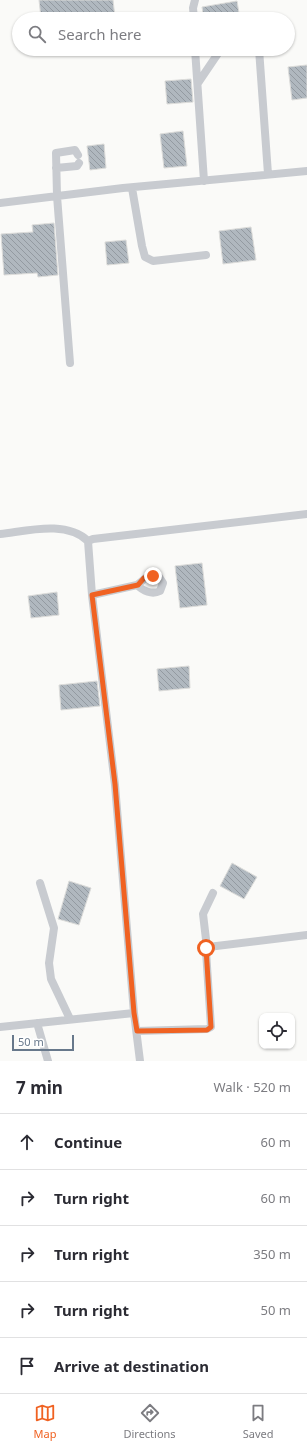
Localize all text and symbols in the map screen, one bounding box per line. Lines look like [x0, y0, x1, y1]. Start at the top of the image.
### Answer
search box [12, 12, 295, 56]
icon: search [26, 23, 48, 45]
text: Search here [58, 24, 141, 44]
route end [144, 567, 162, 585]
route start [197, 939, 215, 957]
map controls [259, 1013, 295, 1049]
button: locate [259, 1013, 295, 1049]
scale bar [12, 1033, 74, 1052]
text: 50 m [18, 1034, 44, 1049]
text: 7 min [16, 1076, 63, 1099]
text: Walk · 520 m [213, 1078, 291, 1096]
icon: ahead [16, 1131, 38, 1153]
text: Continue [54, 1132, 122, 1152]
text: 60 m [261, 1133, 291, 1151]
icon: right [16, 1187, 38, 1209]
text: Turn right [54, 1188, 129, 1208]
text: 60 m [261, 1189, 291, 1207]
icon: right [16, 1243, 38, 1265]
text: Turn right [54, 1244, 129, 1264]
text: 350 m [253, 1245, 291, 1263]
icon: right [16, 1299, 38, 1321]
text: Turn right [54, 1300, 129, 1320]
text: 50 m [261, 1301, 291, 1319]
icon: arrive [16, 1355, 38, 1377]
text: Arrive at destination [54, 1356, 209, 1376]
tab: Map [34, 1402, 56, 1441]
tab: Directions [123, 1402, 176, 1441]
tab: Saved [243, 1402, 273, 1441]

